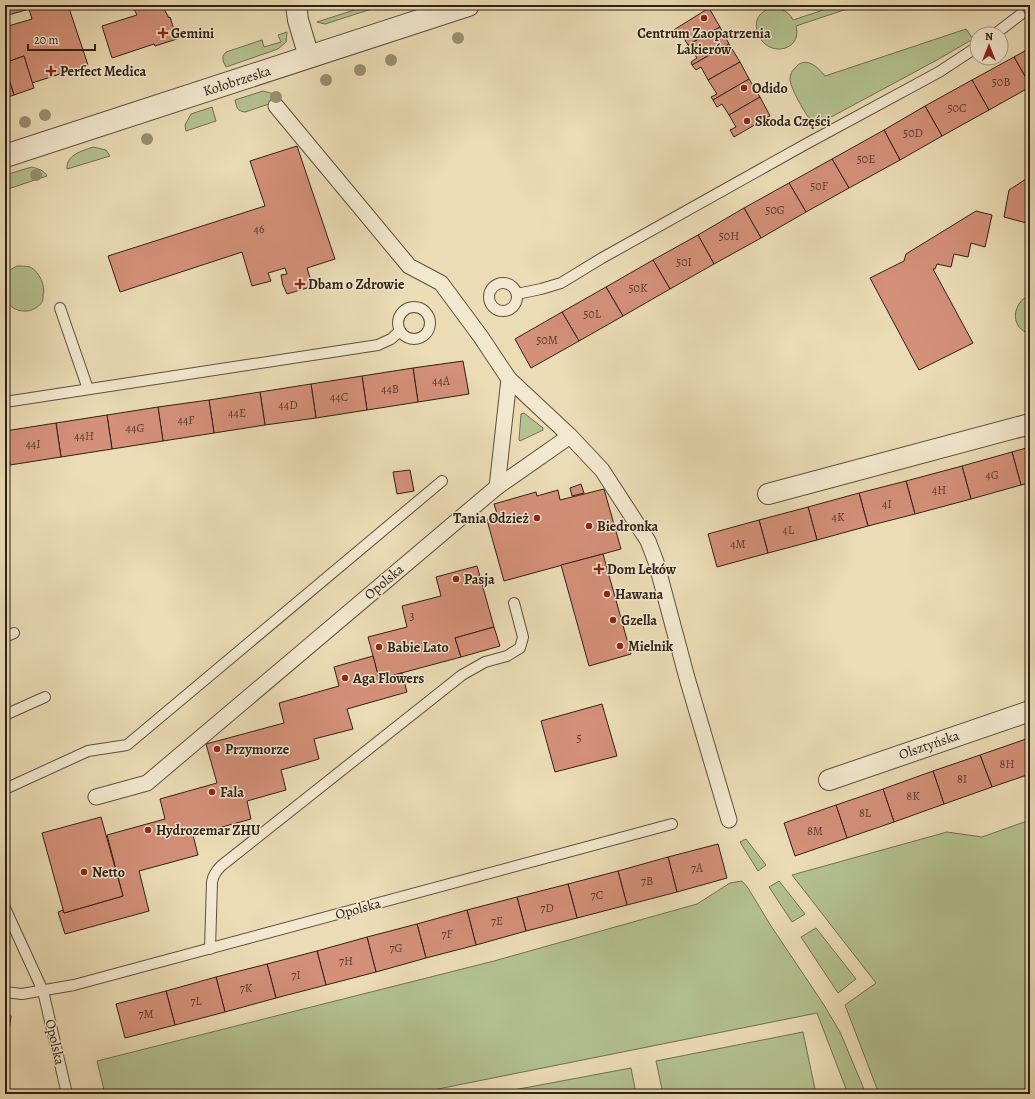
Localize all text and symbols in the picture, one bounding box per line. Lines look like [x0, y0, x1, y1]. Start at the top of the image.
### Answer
marker: Centrum Zaopatrzenia Lakierów [699, 13, 709, 23]
place label: Gemini [171, 24, 214, 43]
place label: Centrum Zaopatrzenia Lakierów [637, 24, 771, 59]
scale bar [28, 26, 95, 52]
north arrow [969, 26, 1009, 66]
marker: Gemini [158, 28, 168, 38]
text: N [985, 29, 993, 44]
text: 20 m [34, 32, 58, 48]
street label: Kołobrzeska [201, 61, 274, 101]
place label: Perfect Medica [60, 62, 147, 81]
marker: Perfect Medica [45, 65, 57, 77]
house number: 50B [992, 74, 1010, 90]
place label: Odido [752, 79, 788, 98]
marker: Odido [739, 83, 749, 93]
house number: 50C [947, 100, 967, 116]
place label: Skoda Części [755, 112, 831, 131]
marker: Skoda Części [742, 116, 752, 126]
house number: 50D [903, 125, 923, 141]
house number: 50E [857, 151, 875, 167]
house number: 50F [810, 178, 828, 194]
house number: 50G [765, 202, 785, 218]
house number: 46 [254, 221, 265, 237]
house number: 50H [719, 228, 739, 244]
house number: 50I [676, 254, 692, 270]
place label: Dbam o Zdrowie [308, 275, 405, 294]
marker: Dbam o Zdrowie [295, 279, 305, 289]
house number: 50K [628, 280, 648, 296]
house number: 50L [583, 306, 602, 322]
house number: 50M [536, 332, 558, 348]
house number: 44A [432, 373, 451, 389]
house number: 44B [381, 381, 399, 397]
house number: 44C [330, 389, 348, 405]
house number: 44D [278, 397, 298, 413]
house number: 44E [228, 405, 246, 421]
house number: 44F [177, 412, 195, 428]
house number: 44G [126, 420, 144, 436]
house number: 44H [74, 428, 94, 444]
house number: 44I [25, 436, 41, 452]
house number: 4G [985, 467, 999, 483]
house number: 4H [932, 482, 946, 498]
house number: 4I [882, 496, 892, 512]
place label: Tania Odzież [453, 509, 530, 528]
house number: 4K [832, 509, 845, 525]
marker: Tania Odzież [532, 513, 542, 523]
place label: Biedronka [597, 517, 659, 536]
marker: Biedronka [584, 521, 594, 531]
house number: 4L [782, 522, 795, 538]
house number: 4M [730, 536, 746, 552]
street label: Opolska [360, 560, 408, 604]
place label: Dom Leków [607, 560, 677, 579]
marker: Dom Leków [594, 564, 604, 574]
place label: Pasja [464, 570, 495, 589]
marker: Pasja [451, 574, 461, 584]
place label: Hawana [615, 585, 664, 604]
marker: Hawana [602, 589, 612, 599]
house number: 3 [410, 608, 415, 624]
place label: Gzella [621, 611, 657, 630]
marker: Gzella [608, 615, 618, 625]
place label: Mielnik [628, 637, 674, 656]
place label: Babie Lato [387, 638, 449, 657]
marker: Mielnik [615, 641, 625, 651]
marker: Babie Lato [374, 642, 384, 652]
place label: Aga Flowers [352, 669, 425, 688]
marker: Aga Flowers [340, 673, 350, 683]
street label: Olsztyńska [896, 726, 962, 764]
house number: 5 [576, 730, 582, 746]
place label: Przymorze [225, 740, 290, 759]
marker: Przymorze [212, 744, 222, 754]
house number: 8H [1000, 756, 1014, 772]
house number: 8I [957, 771, 967, 787]
place label: Fala [220, 783, 244, 802]
marker: Fala [207, 787, 217, 797]
house number: 8K [906, 788, 920, 804]
house number: 8L [859, 805, 872, 821]
place label: Hydrozemar ZHU [156, 821, 260, 840]
house number: 8M [807, 823, 823, 839]
marker: Hydrozemar ZHU [143, 825, 153, 835]
house number: 7A [691, 860, 704, 876]
place label: Netto [92, 863, 125, 882]
marker: Netto [79, 867, 89, 877]
house number: 7B [641, 873, 653, 889]
house number: 7C [591, 887, 603, 903]
street label: Opolska [333, 894, 383, 924]
house number: 7D [540, 900, 554, 916]
house number: 7E [491, 913, 503, 929]
house number: 7F [441, 926, 453, 942]
house number: 7G [389, 940, 403, 956]
house number: 7H [339, 953, 353, 969]
house number: 7I [291, 967, 301, 983]
house number: 7K [240, 980, 253, 996]
house number: 7L [190, 993, 202, 1009]
house number: 7M [138, 1006, 154, 1022]
street label: Opolska [41, 1017, 70, 1067]

